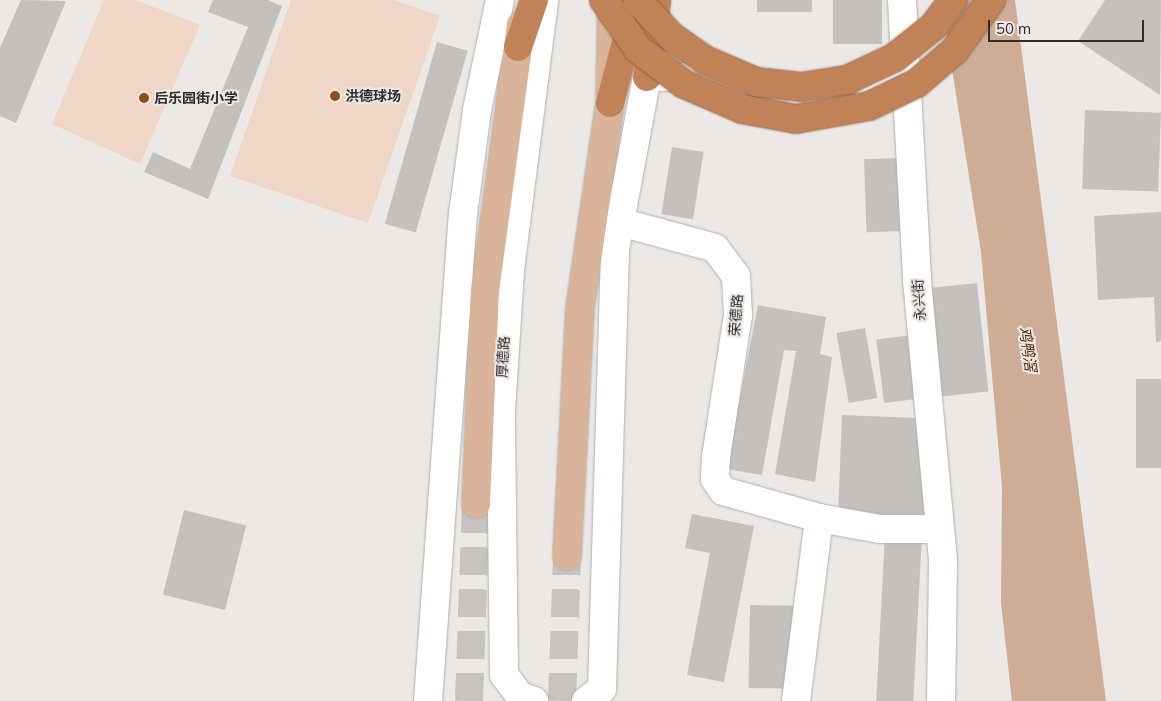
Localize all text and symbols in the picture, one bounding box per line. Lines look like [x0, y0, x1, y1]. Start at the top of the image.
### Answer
scale bar [991, 10, 1147, 42]
text: 50 m [996, 19, 1031, 38]
place label: 洪德球场 [345, 88, 401, 104]
place label: 后乐园街小学 [154, 90, 238, 106]
marker: 洪德球场 [329, 90, 341, 102]
marker: 后乐园街小学 [138, 92, 150, 104]
street label: 永兴街 [909, 278, 929, 322]
street label: 荣德路 [726, 293, 746, 337]
water label: 鸡鸭滘 [1016, 325, 1040, 373]
street label: 厚德路 [494, 336, 512, 378]

